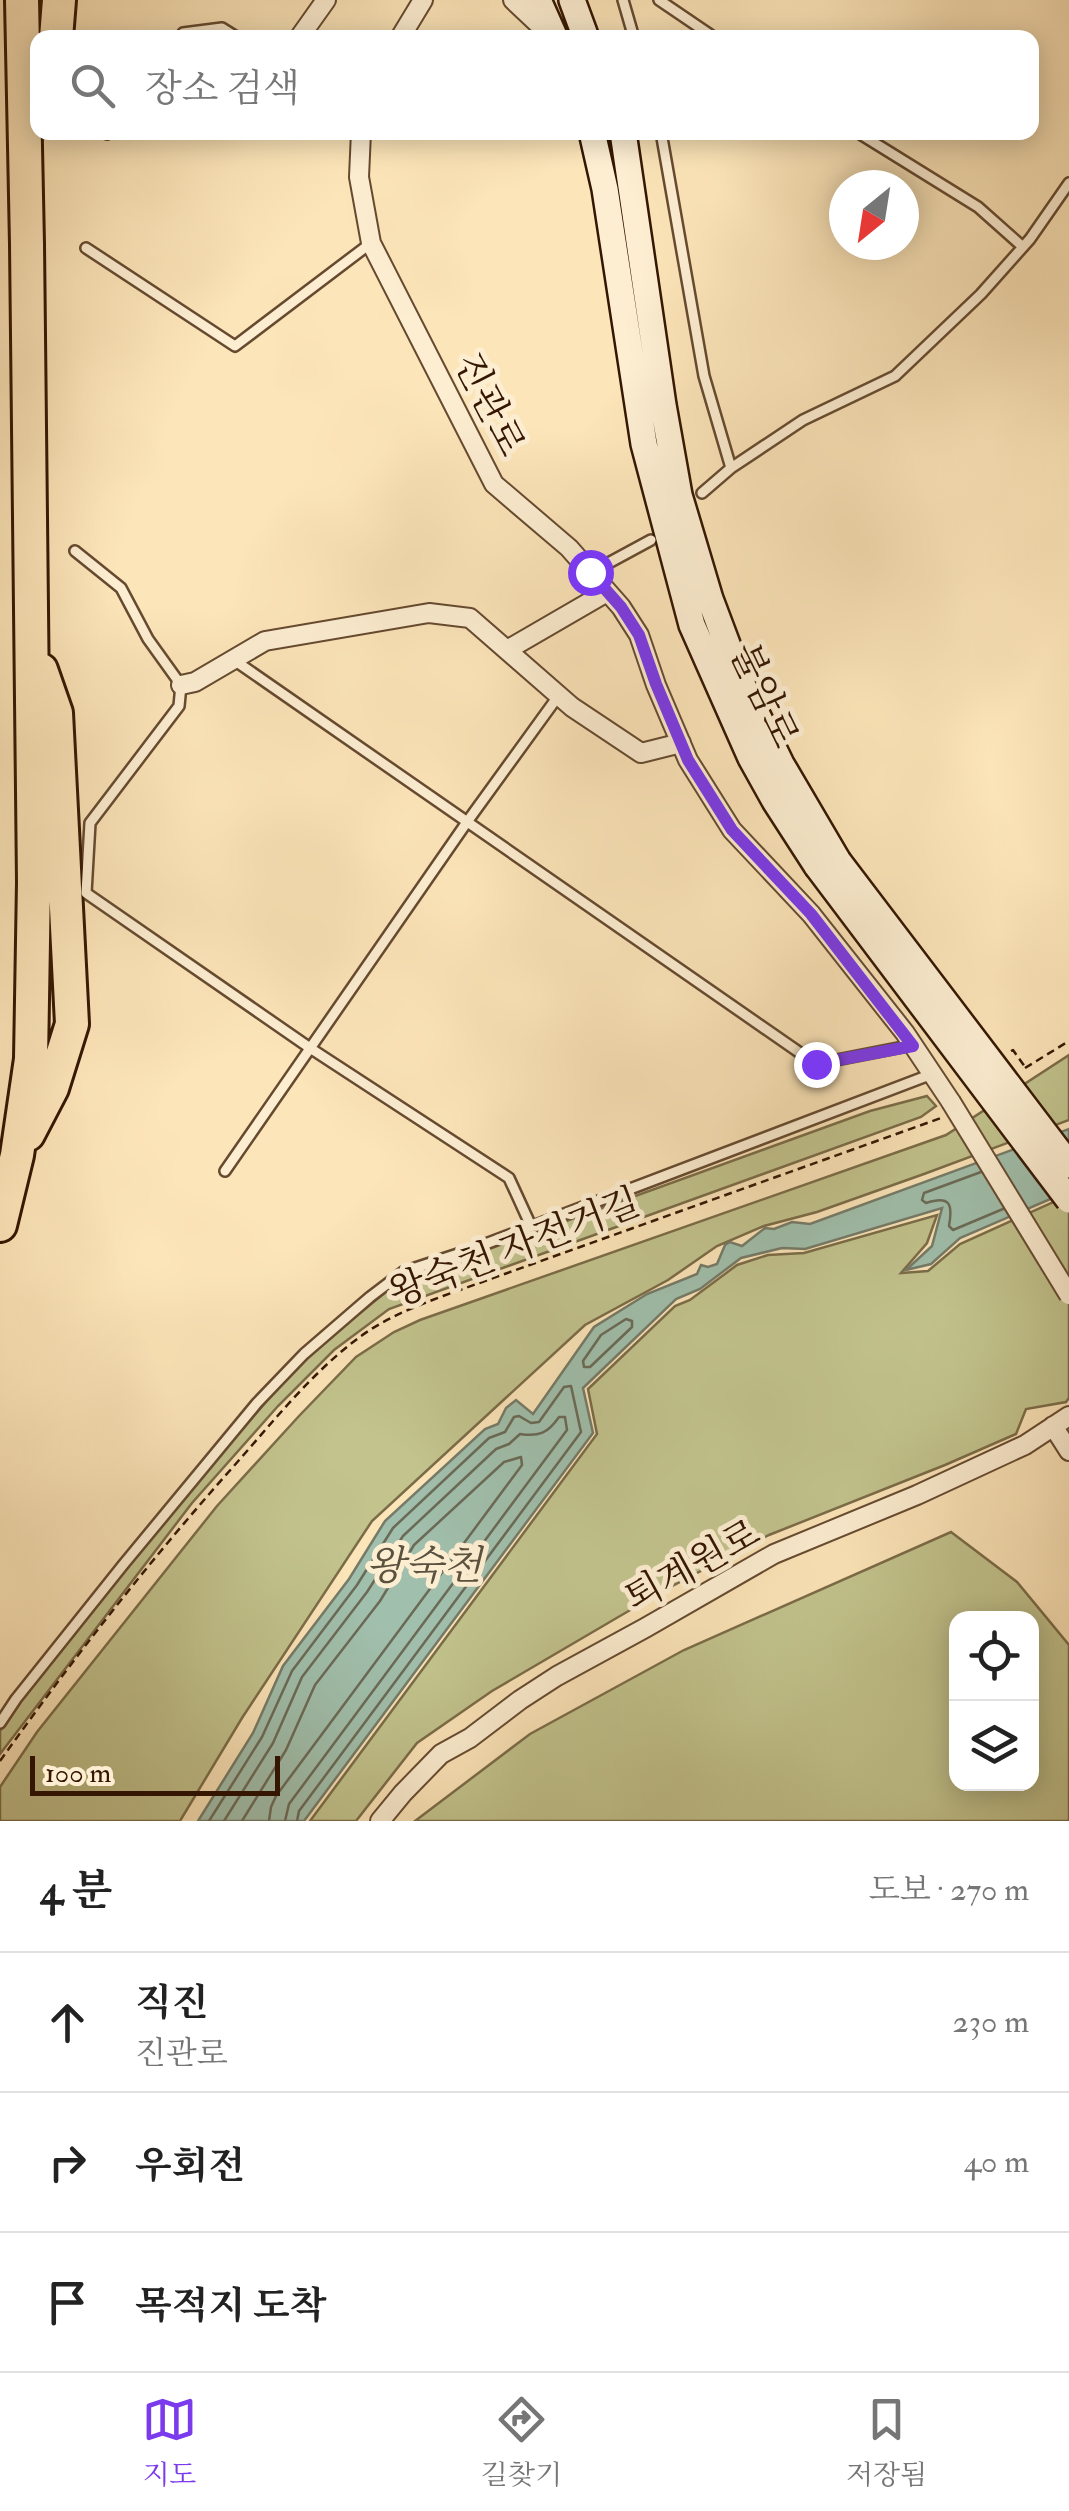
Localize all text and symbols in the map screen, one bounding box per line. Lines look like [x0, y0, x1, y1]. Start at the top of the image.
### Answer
search box [30, 30, 1039, 140]
icon: search [65, 58, 120, 113]
text: 장소 검색 [145, 65, 300, 113]
north arrow [829, 170, 919, 260]
street label: 진관로 [443, 344, 535, 464]
route start [568, 550, 614, 596]
street label: 불암로 [719, 635, 809, 755]
route end [794, 1042, 840, 1088]
street label: 왕숙천 자전거길 [382, 1178, 647, 1318]
street label: 퇴계원로 [617, 1509, 768, 1622]
water label: 왕숙천 [366, 1541, 484, 1592]
map controls [949, 1611, 1039, 1791]
button: locate [949, 1611, 1039, 1701]
button: layers [949, 1701, 1039, 1791]
scale bar [30, 1751, 280, 1796]
text: 100 m [45, 1756, 111, 1791]
text: 4 분 [40, 1865, 112, 1917]
text: 도보 · 270 m [869, 1870, 1029, 1910]
text: 직진 [135, 1979, 208, 2027]
icon: ahead [40, 1995, 95, 2050]
text: 230 m [953, 2002, 1029, 2042]
text: 진관로 [135, 2034, 228, 2074]
icon: right [40, 2135, 95, 2190]
text: 우회전 [135, 2142, 245, 2190]
text: 40 m [964, 2142, 1029, 2182]
icon: arrive [40, 2275, 95, 2330]
text: 목적지 도착 [135, 2282, 327, 2330]
tab: 지도 [142, 2392, 197, 2493]
tab: 길찾기 [481, 2392, 562, 2493]
tab: 저장됨 [846, 2392, 927, 2493]

